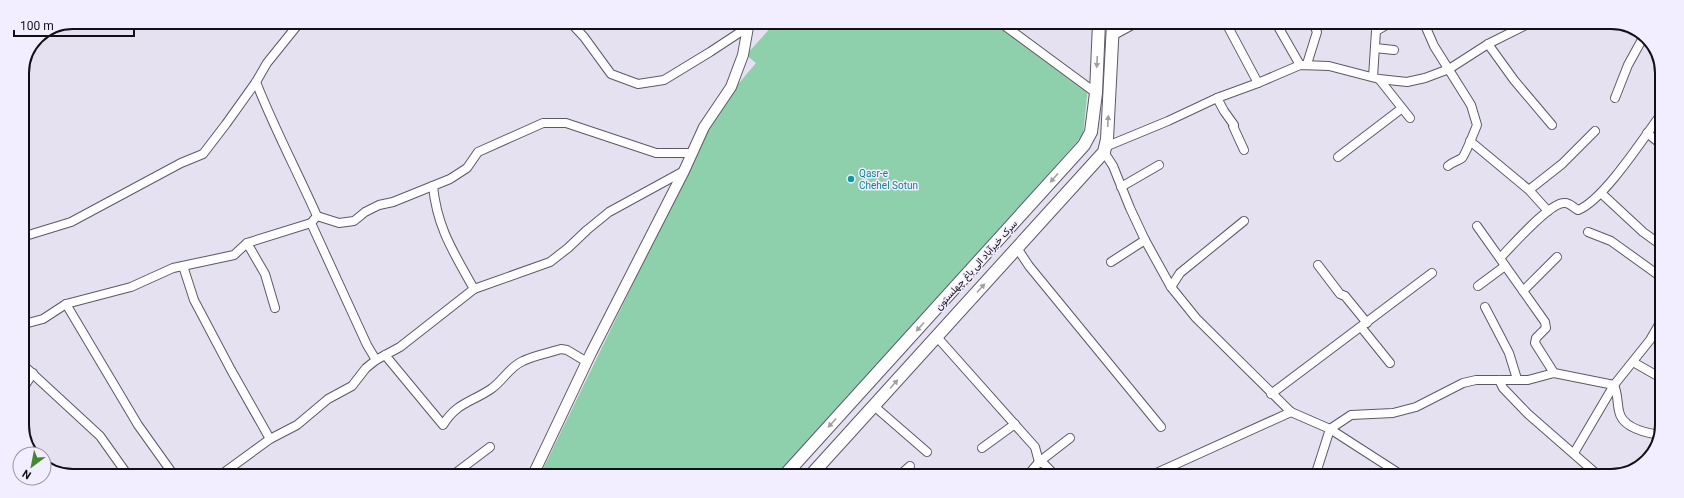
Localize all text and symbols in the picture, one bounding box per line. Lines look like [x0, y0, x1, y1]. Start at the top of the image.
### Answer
scale bar [14, 12, 134, 38]
text: 100 m [20, 19, 54, 33]
one-way arrow [1094, 56, 1100, 69]
one-way arrow [1104, 115, 1111, 127]
place label: Qasr-e Chehel Sotun [859, 168, 918, 191]
one-way arrow [1049, 173, 1058, 184]
marker: Qasr-e Chehel Sotun [846, 174, 856, 184]
street label: سرک خیرآباد الی باغ چهلستون [933, 218, 1021, 314]
one-way arrow [976, 283, 986, 293]
one-way arrow [915, 322, 925, 332]
one-way arrow [889, 379, 898, 389]
one-way arrow [827, 418, 837, 428]
north arrow [12, 446, 52, 486]
text: N [20, 466, 34, 482]

